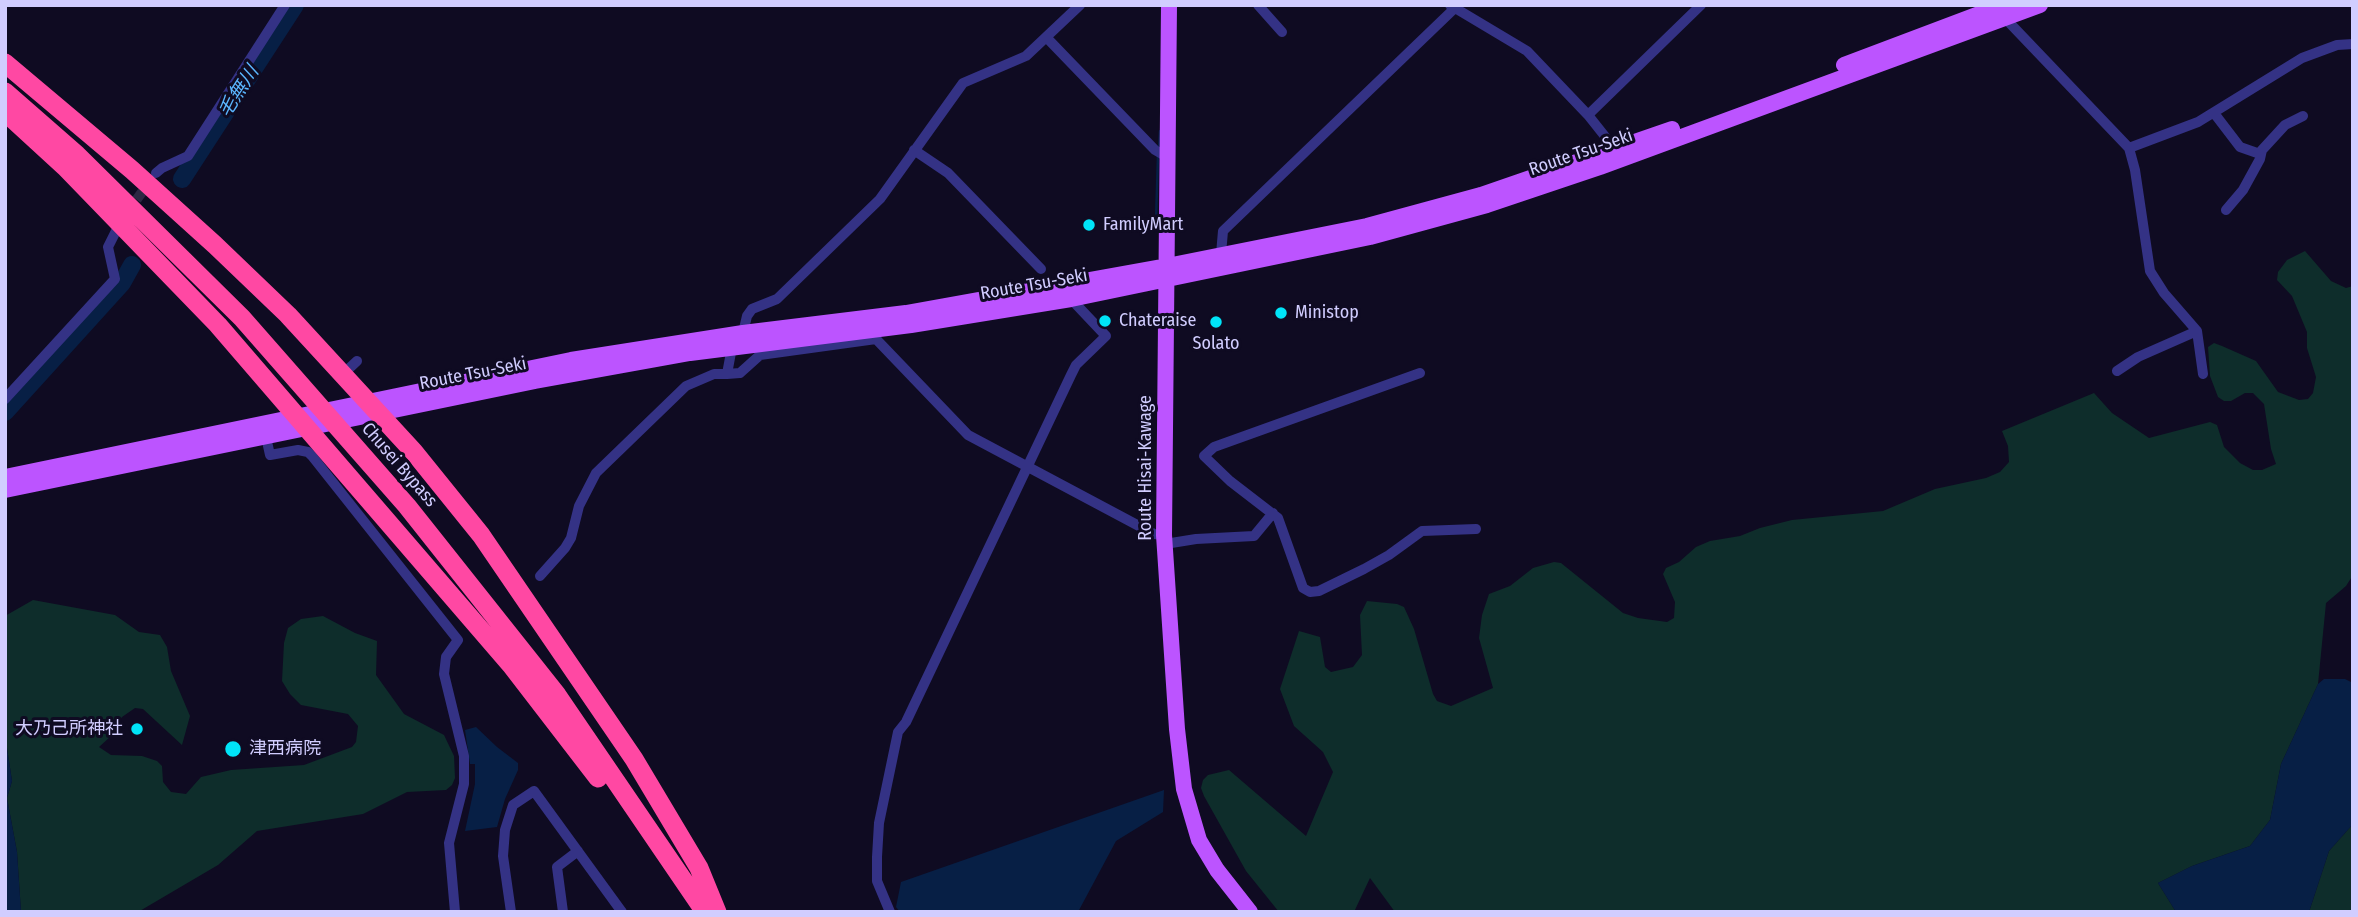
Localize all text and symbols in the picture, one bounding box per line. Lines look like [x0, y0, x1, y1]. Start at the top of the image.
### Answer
water label: 毛無川 [214, 62, 264, 122]
street label: Route Tsu-Seki [1526, 125, 1636, 181]
place label: FamilyMart [1103, 214, 1183, 236]
marker: FamilyMart [1081, 217, 1097, 233]
street label: Route Tsu-Seki [979, 265, 1089, 305]
place label: Ministop [1295, 302, 1359, 324]
marker: Ministop [1273, 305, 1289, 321]
place label: Chateraise [1119, 310, 1196, 332]
marker: Chateraise [1097, 313, 1113, 329]
marker: Solato [1208, 314, 1224, 330]
place label: Solato [1193, 333, 1239, 355]
street label: Route Tsu-Seki [418, 353, 528, 395]
street label: Route Hisai-Kawage [1135, 395, 1157, 541]
street label: Chusei Bypass [357, 419, 441, 511]
place label: 大乃己所神社 [15, 718, 123, 740]
marker: 大乃己所神社 [129, 721, 145, 737]
place label: 津西病院 [249, 738, 321, 760]
marker: 津西病院 [223, 739, 243, 759]

